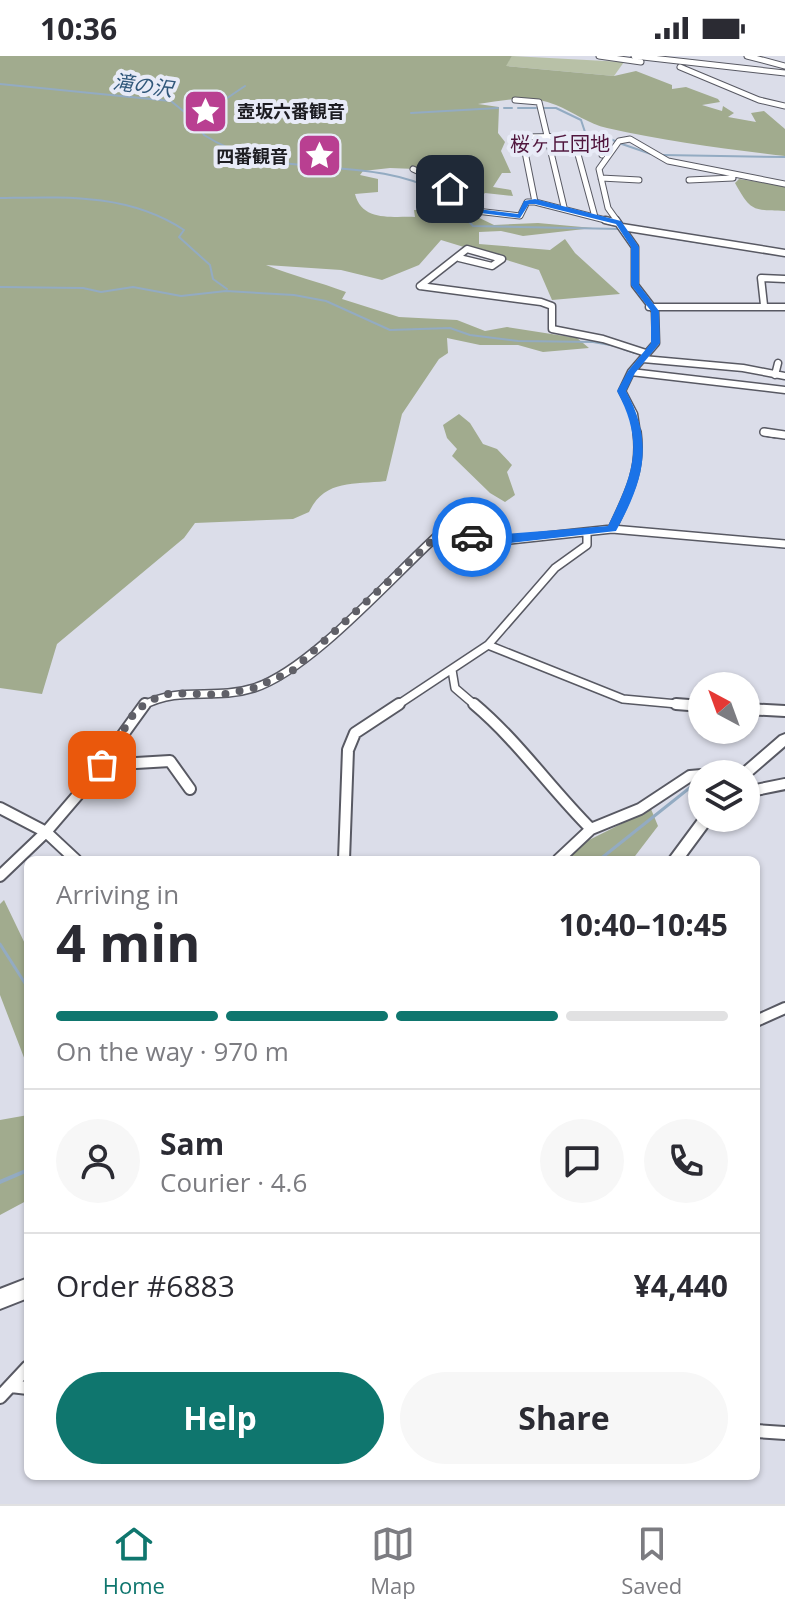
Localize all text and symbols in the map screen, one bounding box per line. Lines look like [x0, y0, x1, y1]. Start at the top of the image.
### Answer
text: 10:36 [40, 8, 117, 49]
water label: 滝の沢 [111, 67, 178, 103]
place icon: 壺坂六番観音 [182, 87, 230, 135]
place label: 壺坂六番観音 [237, 99, 345, 123]
district label: 桜ヶ丘団地 [510, 130, 610, 157]
place icon: 四番観音 [295, 132, 343, 180]
place label: 四番観音 [216, 144, 288, 168]
pin [416, 155, 484, 223]
icon: home [428, 167, 472, 211]
courier [432, 497, 512, 577]
icon: car [450, 515, 494, 559]
north arrow [688, 672, 760, 744]
map controls [688, 672, 760, 832]
pin [68, 731, 136, 799]
icon: bag [80, 743, 124, 787]
button: layers [688, 760, 760, 832]
text: Arriving in [56, 876, 179, 912]
text: 10:40–10:45 [559, 904, 728, 945]
text: 4 min [56, 906, 200, 977]
text: On the way · 970 m [56, 1033, 289, 1069]
button: person [56, 1119, 140, 1203]
button: chat [540, 1119, 624, 1203]
button: phone [644, 1119, 728, 1203]
text: Sam [160, 1123, 224, 1164]
text: Courier · 4.6 [160, 1164, 307, 1200]
text: Order #6883 [56, 1265, 235, 1306]
text: ¥4,440 [634, 1265, 728, 1306]
button: Help [56, 1372, 384, 1464]
button: Share [400, 1372, 728, 1464]
tab: Home [103, 1522, 165, 1600]
tab: Map [370, 1522, 416, 1600]
tab: Saved [621, 1522, 682, 1600]

